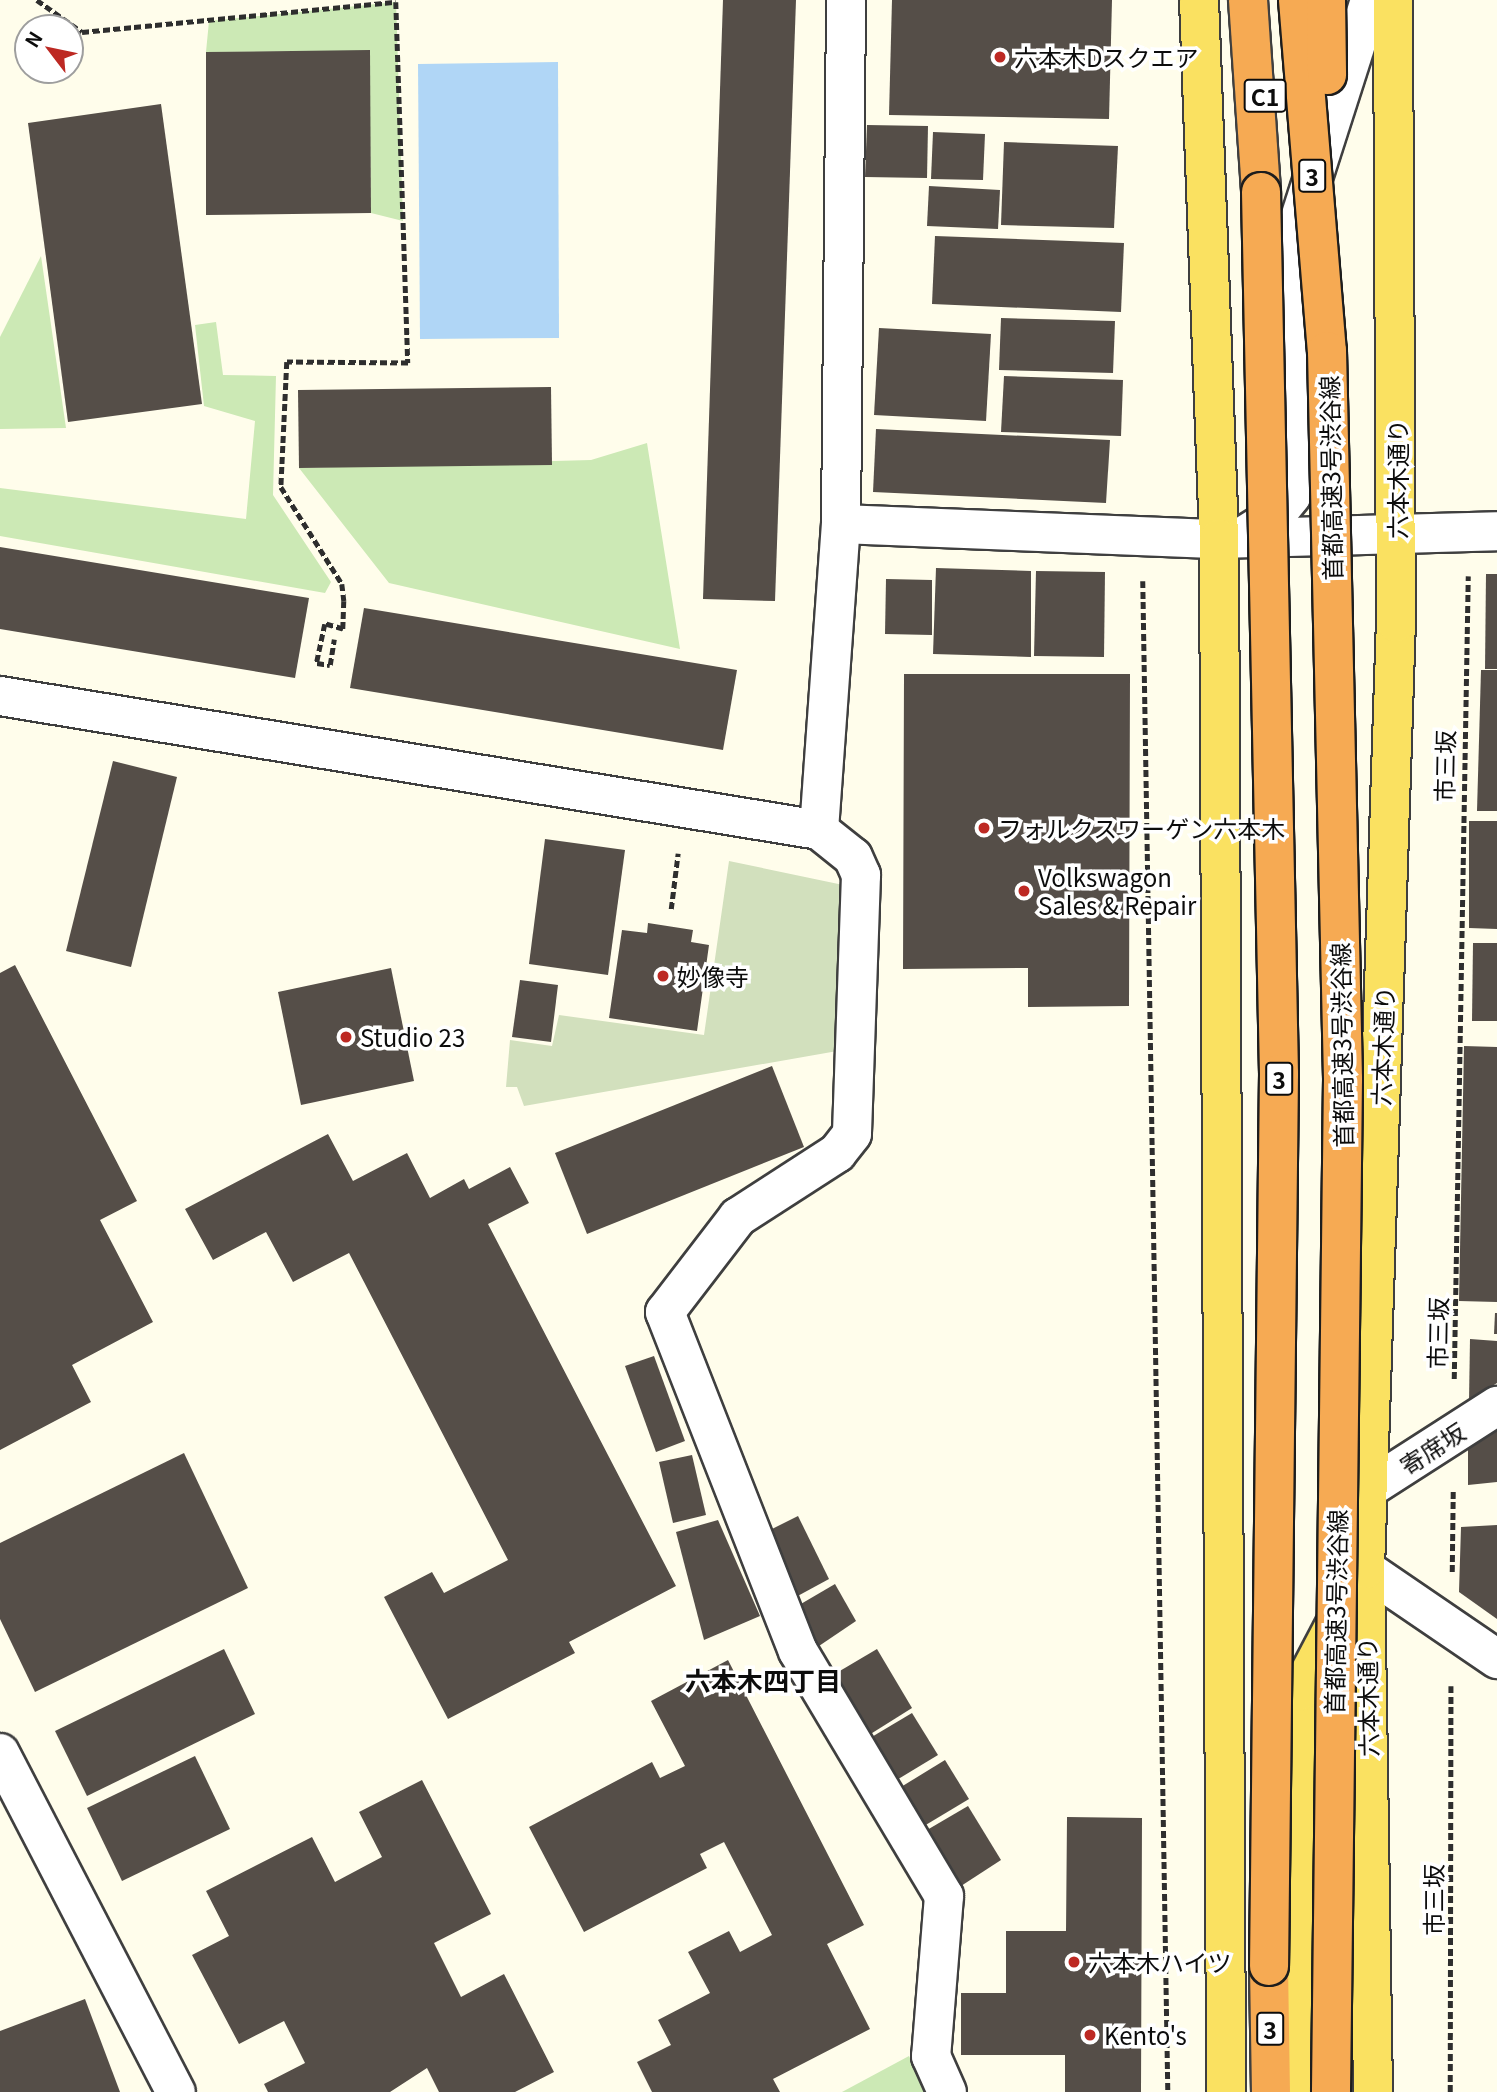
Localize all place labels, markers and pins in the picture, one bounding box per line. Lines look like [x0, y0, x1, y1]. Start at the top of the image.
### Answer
place label: 六本木Dスクエア [1014, 43, 1199, 71]
marker: 六本木Dスクエア [992, 49, 1008, 65]
place label: フォルクスワーゲン六本木 [998, 814, 1286, 842]
marker: フォルクスワーゲン六本木 [976, 820, 992, 836]
place label: Volkswagon Sales & Repair [1038, 863, 1196, 919]
marker: Volkswagon Sales & Repair [1016, 883, 1032, 899]
place label: 妙像寺 [677, 962, 749, 990]
marker: 妙像寺 [655, 968, 671, 984]
place label: Studio 23 [360, 1023, 465, 1051]
marker: Studio 23 [338, 1029, 354, 1045]
place label: 六本木ハイツ [1088, 1948, 1232, 1976]
marker: 六本木ハイツ [1066, 1954, 1082, 1970]
place label: Kento's [1104, 2021, 1187, 2049]
marker: Kento's [1082, 2027, 1098, 2043]

